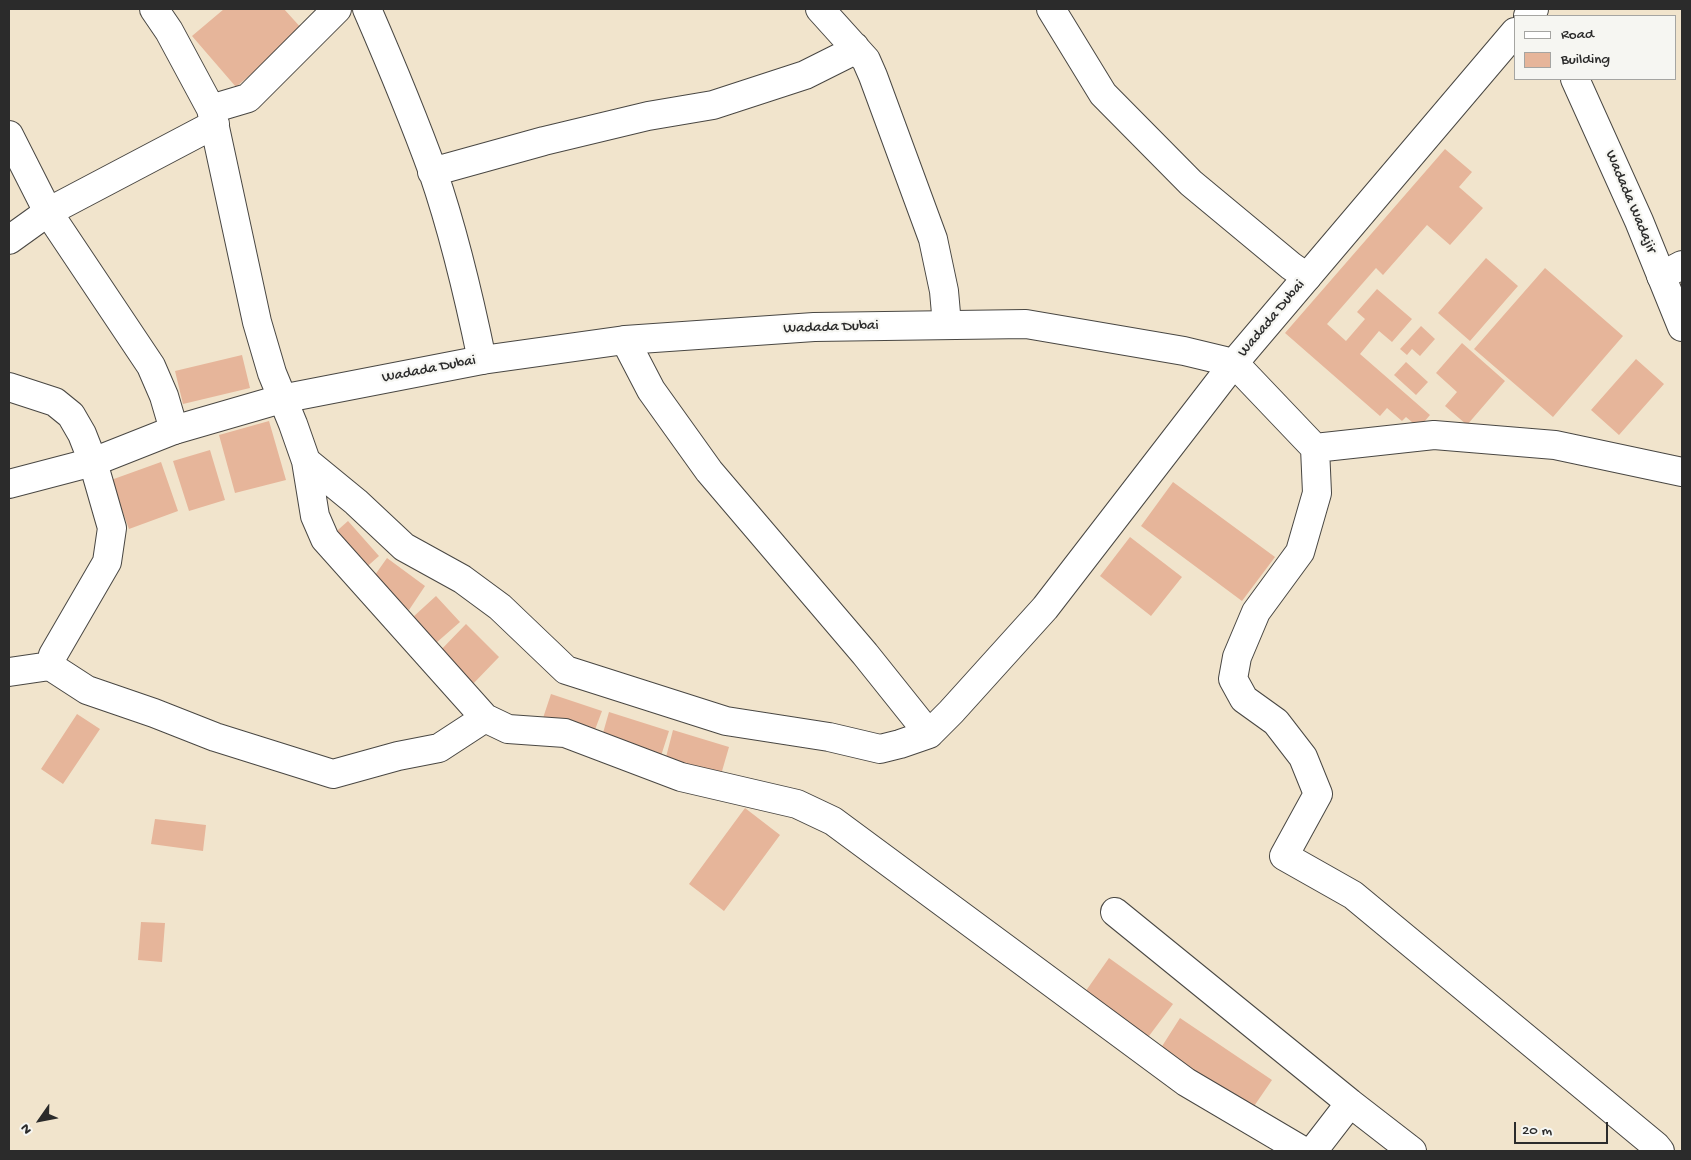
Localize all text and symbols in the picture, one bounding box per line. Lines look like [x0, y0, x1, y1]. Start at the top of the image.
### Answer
legend [1514, 15, 1676, 80]
text: Road [1561, 26, 1594, 44]
text: Building [1561, 51, 1610, 69]
street label: Wadada Wadajir [1600, 148, 1660, 256]
street label: Wadada Dubai [1235, 277, 1309, 361]
street label: Wadada Dubai [783, 317, 879, 339]
street label: Wadada Dubai [381, 352, 477, 388]
north arrow [15, 1095, 65, 1145]
scale bar [1516, 1112, 1610, 1144]
text: N [17, 1120, 37, 1137]
text: 20 m [1522, 1122, 1552, 1140]

